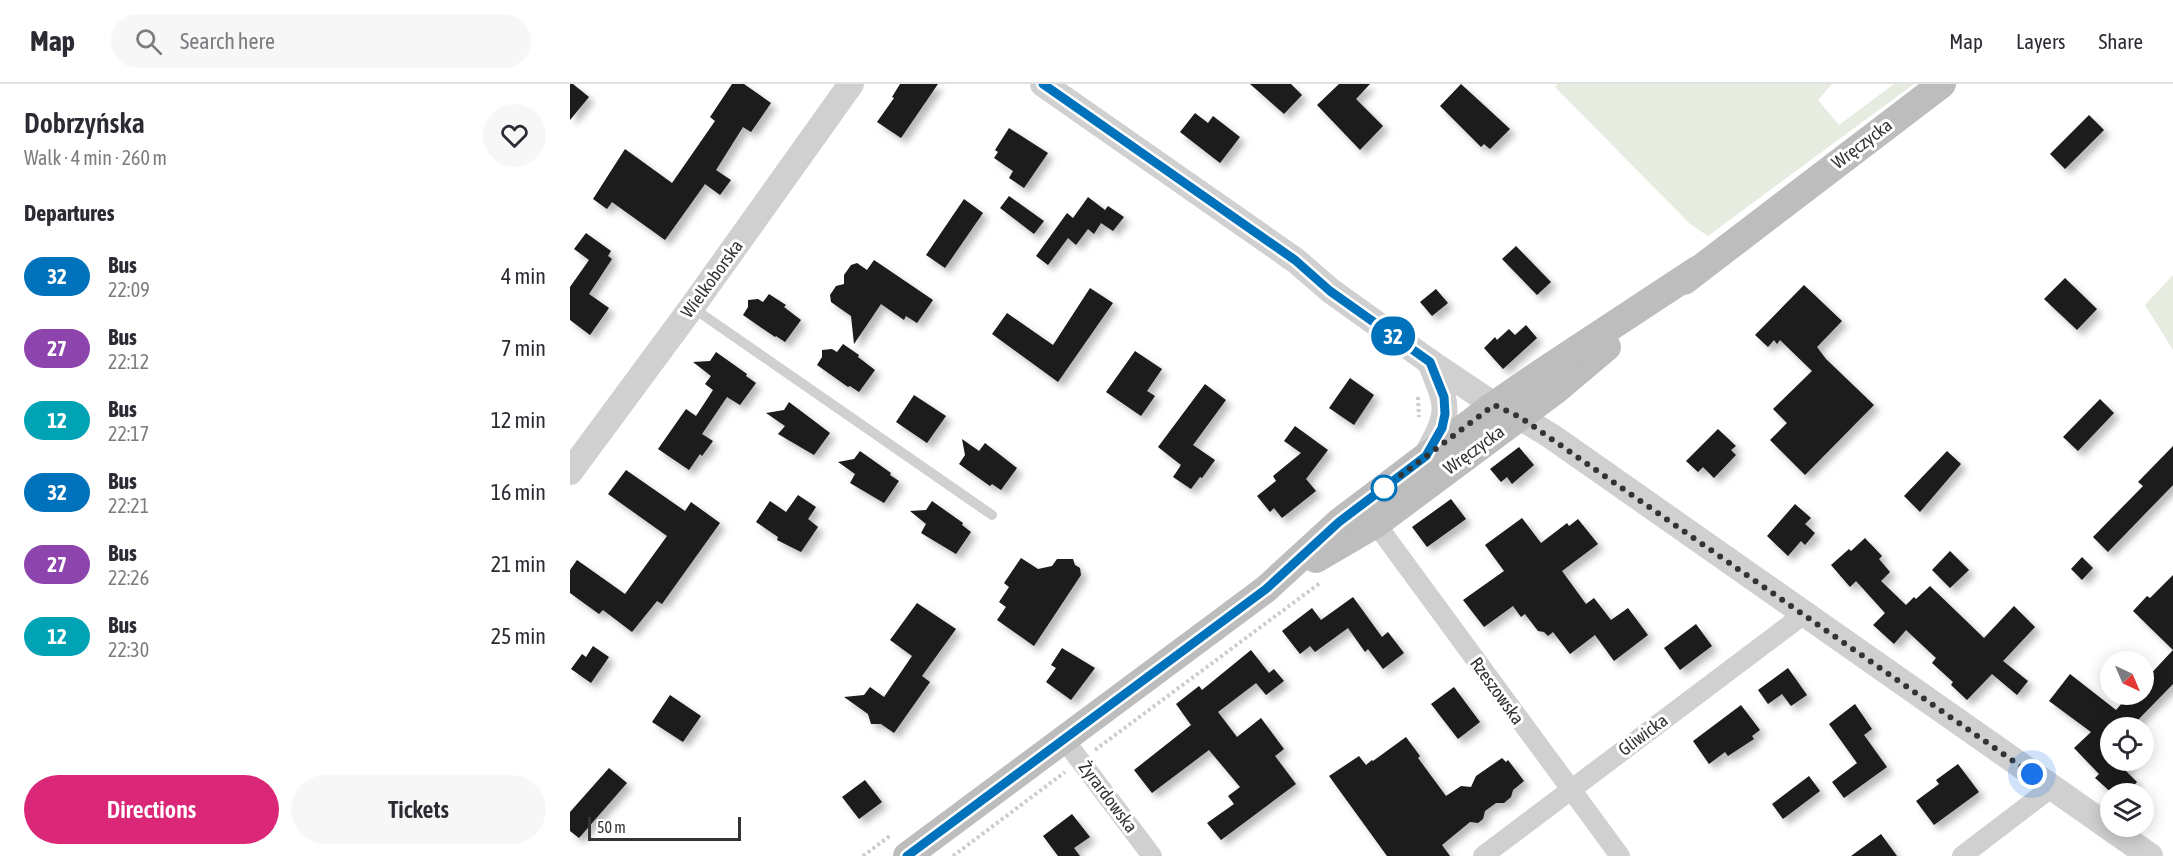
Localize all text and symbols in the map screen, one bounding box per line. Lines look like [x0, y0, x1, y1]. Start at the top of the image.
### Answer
search box [111, 14, 531, 68]
text: Map [30, 25, 75, 57]
icon: search [132, 25, 165, 58]
text: Search here [180, 28, 275, 54]
text: Map [1949, 29, 1983, 53]
text: Layers [2016, 29, 2066, 53]
text: Share [2099, 29, 2143, 53]
button: heart [483, 104, 546, 167]
text: Dobrzyńska [24, 107, 145, 139]
street label: Wręczycka [1828, 114, 1896, 173]
text: Walk · 4 min · 260 m [24, 146, 167, 169]
text: Departures [24, 200, 114, 226]
street label: Wielkoborska [676, 236, 747, 322]
text: Bus [108, 252, 137, 278]
text: 4 min [501, 263, 546, 289]
text: 32 [47, 264, 67, 288]
text: 22:09 [108, 278, 150, 301]
line badge: 32 [1366, 316, 1420, 356]
text: Bus [108, 324, 137, 350]
text: 32 [1383, 324, 1403, 348]
text: 7 min [501, 335, 546, 361]
text: 27 [47, 336, 67, 360]
text: 22:12 [108, 350, 149, 373]
text: Bus [108, 396, 137, 422]
text: 12 min [491, 407, 546, 433]
text: 12 [47, 408, 67, 432]
street label: Wręczycka [1439, 421, 1508, 479]
text: 22:17 [108, 422, 149, 445]
text: Bus [108, 468, 137, 494]
unlabelled marker [1371, 475, 1397, 501]
text: 16 min [491, 479, 546, 505]
text: 32 [47, 480, 67, 504]
text: 22:21 [108, 494, 149, 517]
text: Bus [108, 540, 137, 566]
text: 21 min [491, 551, 546, 577]
text: 27 [47, 552, 67, 576]
text: 22:26 [108, 566, 149, 589]
text: Bus [108, 612, 137, 638]
text: 25 min [491, 623, 546, 649]
text: 12 [47, 624, 67, 648]
text: 22:30 [108, 638, 149, 661]
north arrow [2100, 651, 2154, 705]
map controls [2100, 651, 2154, 837]
street label: Rzeszowska [1466, 653, 1529, 728]
street label: Gliwicka [1614, 709, 1671, 760]
button: locate [2100, 717, 2154, 771]
street label: Żyrardowska [1075, 757, 1142, 837]
your location [2017, 759, 2047, 789]
button: Directions [24, 775, 279, 844]
button: Tickets [291, 775, 546, 844]
button: layers [2100, 783, 2154, 837]
scale bar [588, 814, 741, 842]
text: 50 m [597, 818, 626, 836]

